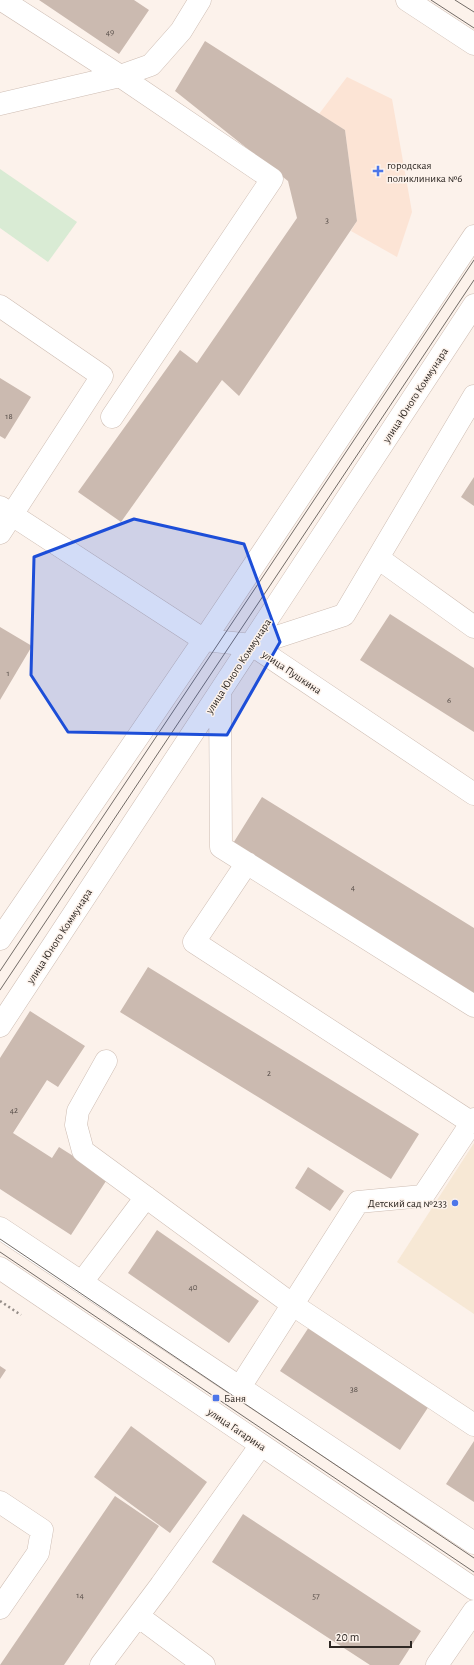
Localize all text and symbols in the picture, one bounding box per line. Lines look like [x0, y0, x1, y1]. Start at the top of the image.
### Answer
house number: 49 [106, 28, 114, 37]
place label: городская поликлиника №6 [387, 160, 462, 184]
marker: городская поликлиника №6 [372, 165, 384, 177]
house number: 3 [325, 216, 329, 225]
street label: улица Юного Коммунара [380, 346, 450, 445]
house number: 18 [5, 412, 13, 421]
street label: улица Юного Коммунара [203, 617, 273, 716]
street label: улица Пушкина [259, 648, 323, 696]
house number: 1 [6, 669, 10, 678]
house number: 6 [447, 696, 451, 705]
house number: 4 [351, 883, 356, 892]
street label: улица Юного Коммунара [24, 887, 94, 986]
house number: 2 [267, 1069, 271, 1078]
house number: 42 [10, 1106, 18, 1115]
place label: Детский сад №233 [368, 1198, 447, 1209]
marker: Детский сад №233 [450, 1198, 460, 1208]
house number: 40 [188, 1283, 198, 1292]
house number: 38 [350, 1385, 358, 1394]
marker: Баня [211, 1393, 221, 1403]
place label: Баня [224, 1393, 246, 1404]
street label: улица Гагарина [205, 1405, 268, 1453]
house number: 14 [76, 1591, 84, 1600]
house number: 57 [312, 1592, 320, 1601]
scale bar [330, 1623, 411, 1649]
text: 20 m [336, 1631, 359, 1643]

